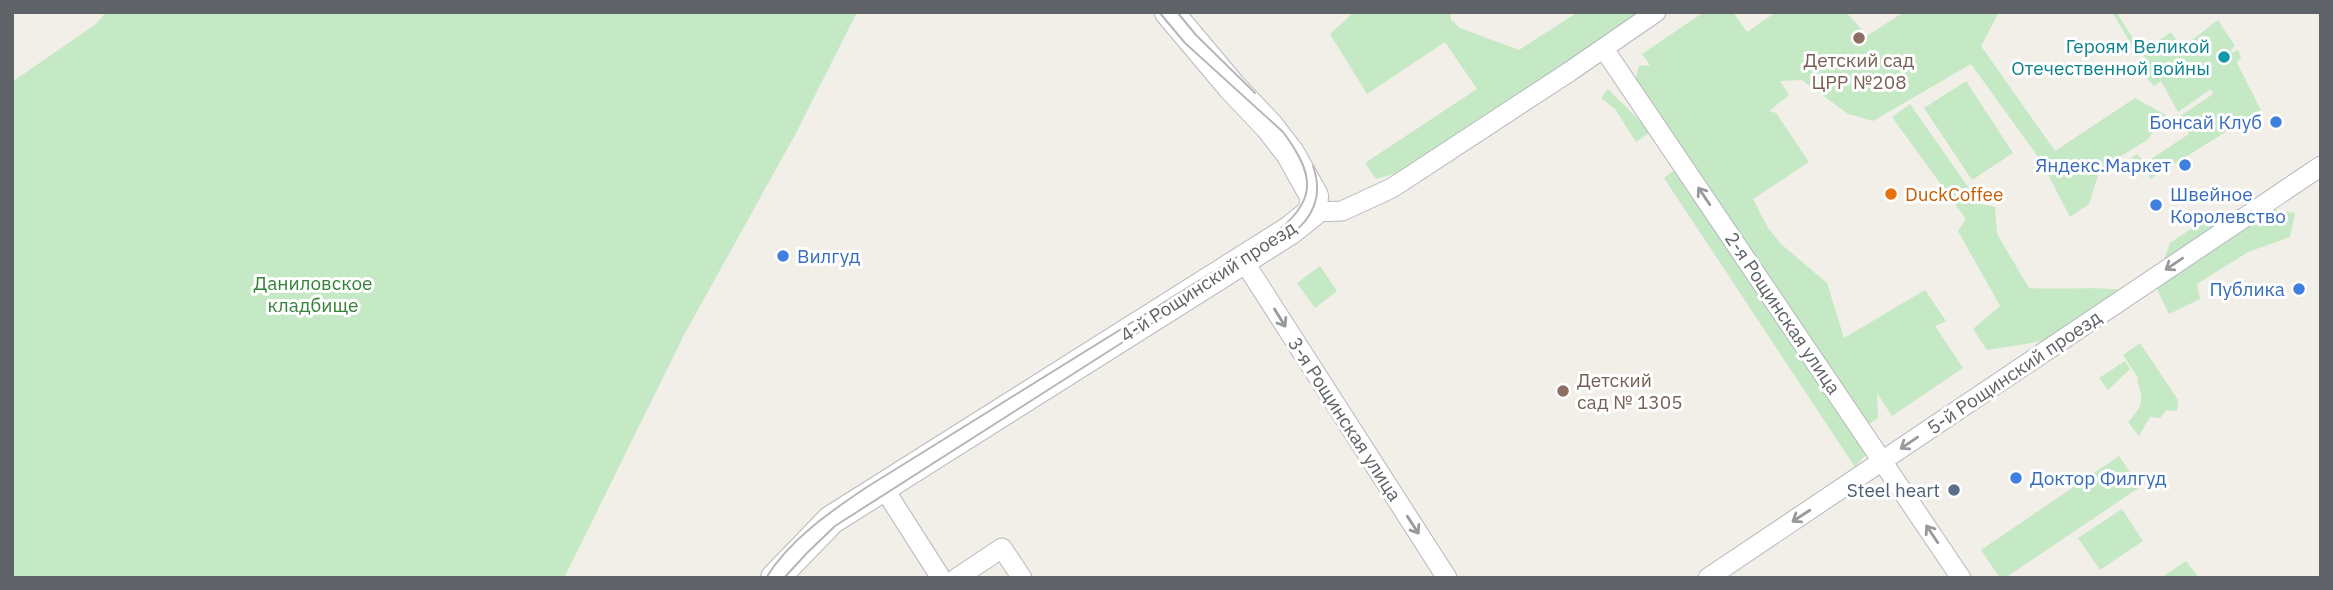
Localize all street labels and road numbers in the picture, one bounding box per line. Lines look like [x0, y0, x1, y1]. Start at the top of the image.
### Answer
street label: 4-й Рощинский проезд [1115, 215, 1301, 347]
street label: 2-я Рощинская улица [1720, 227, 1846, 399]
street label: 5-й Рощинский проезд [1922, 305, 2106, 439]
street label: 3-я Рощинская улица [1283, 333, 1407, 505]

